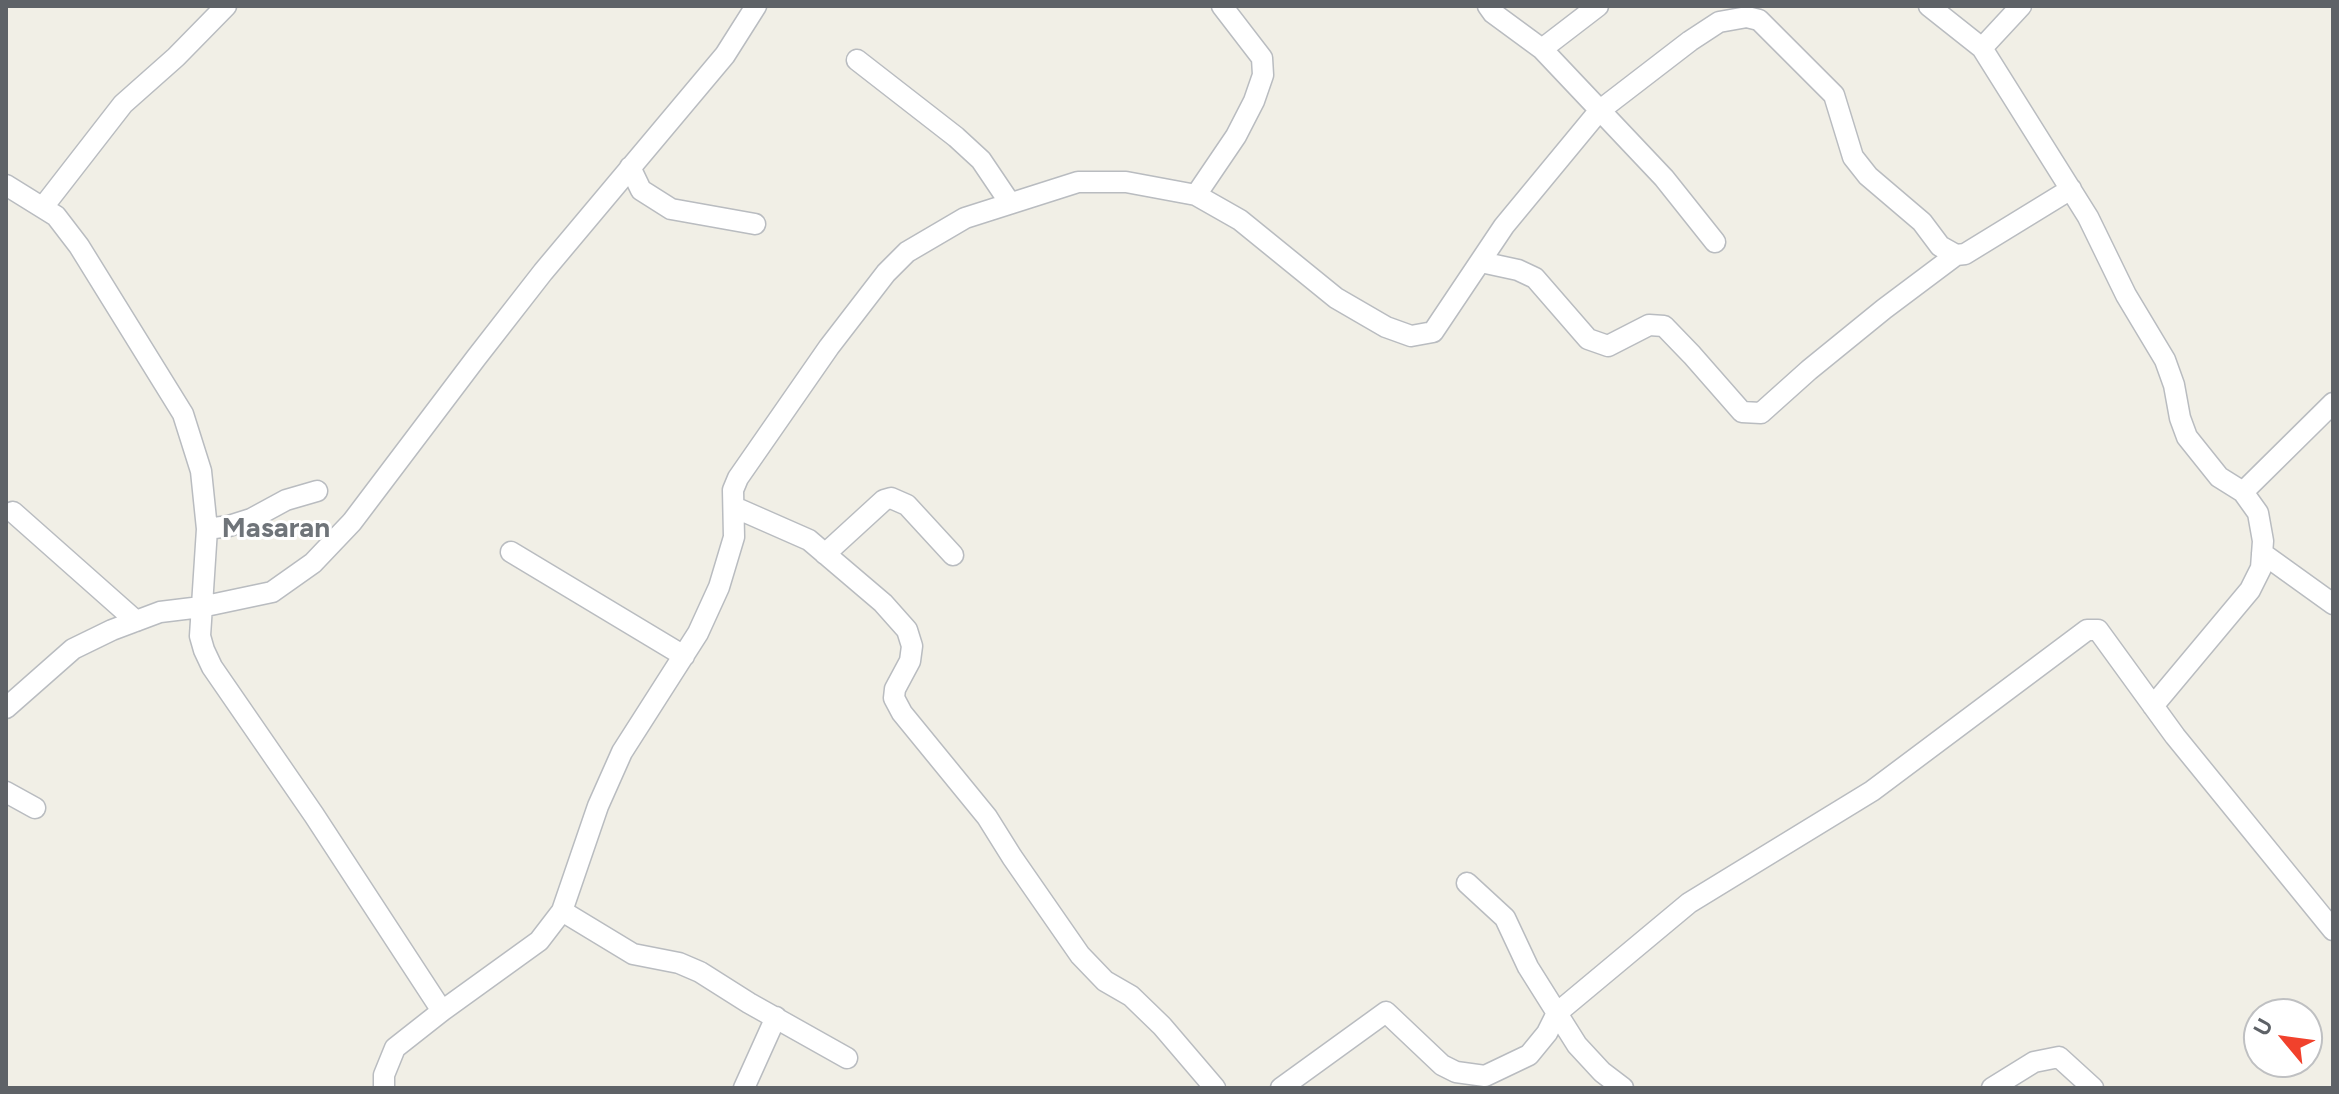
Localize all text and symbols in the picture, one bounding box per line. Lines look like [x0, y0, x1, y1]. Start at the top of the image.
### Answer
district label: Masaran [222, 512, 330, 546]
north arrow [2243, 998, 2323, 1078]
text: U [2248, 1014, 2279, 1040]

